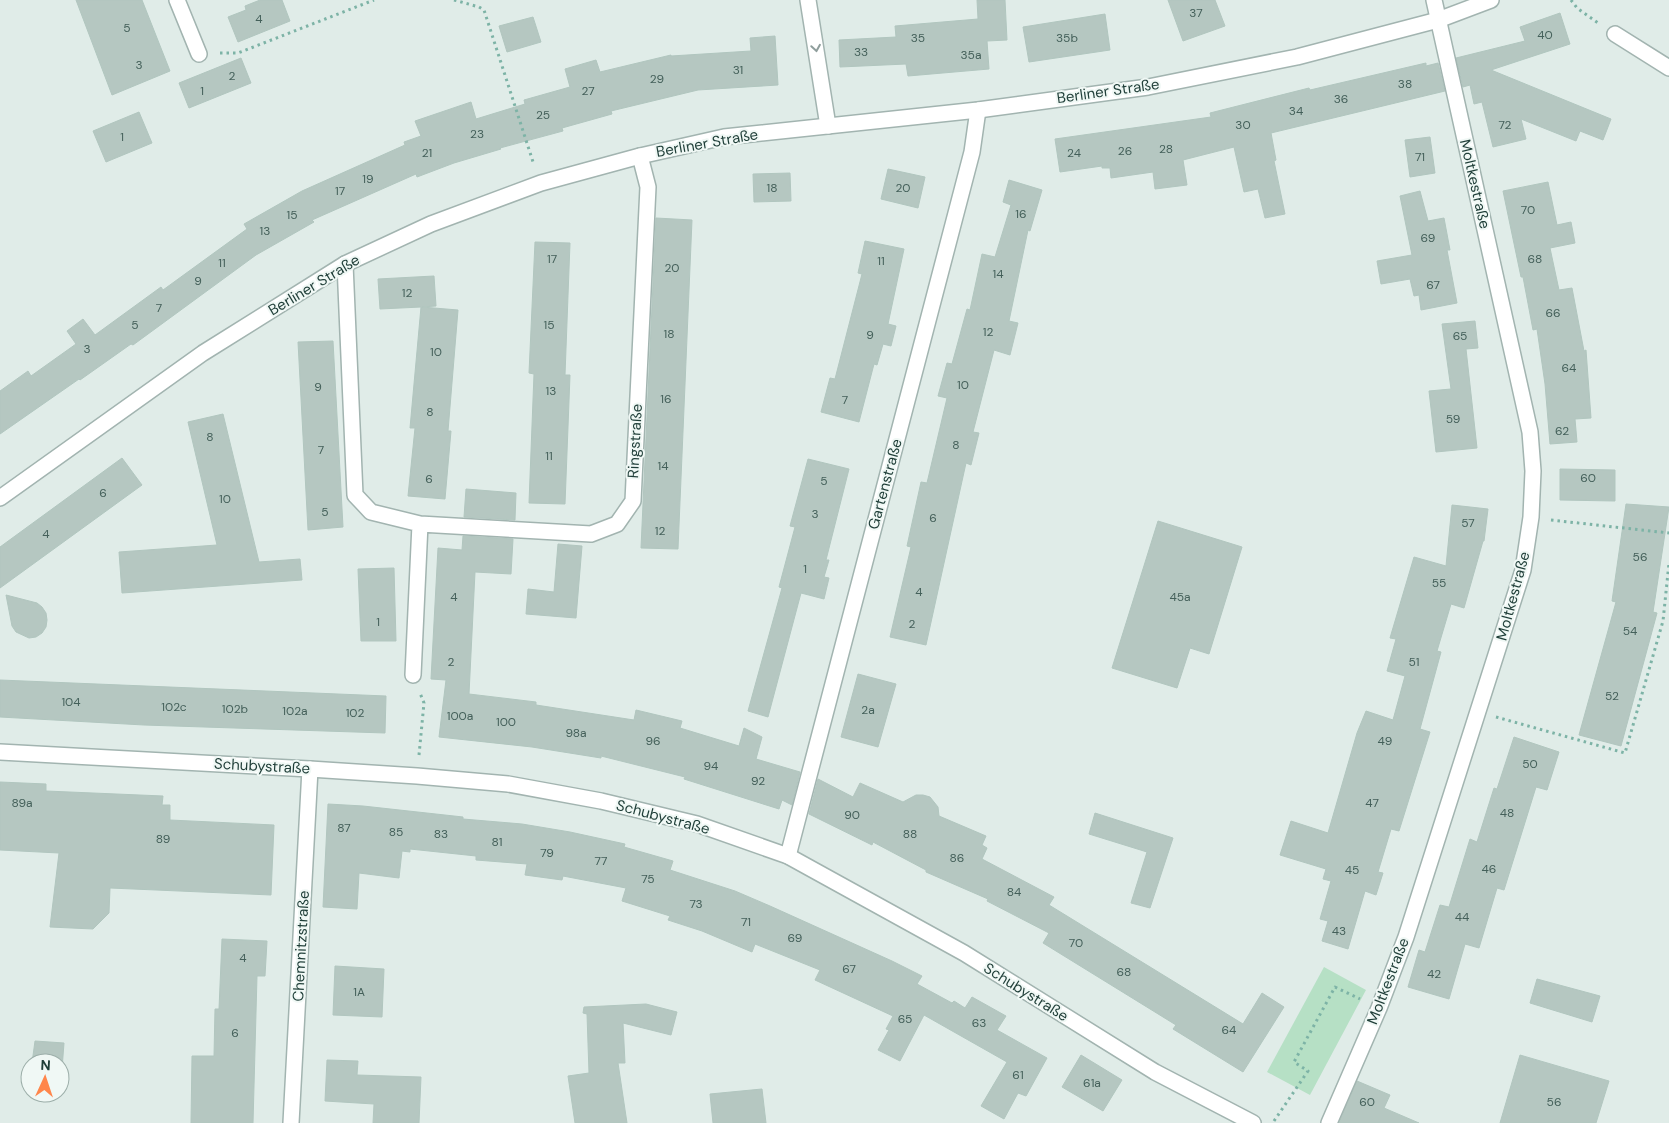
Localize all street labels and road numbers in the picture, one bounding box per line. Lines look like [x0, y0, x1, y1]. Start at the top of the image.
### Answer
street label: Berliner Straße [1055, 74, 1161, 108]
street label: Berliner Straße [654, 124, 760, 162]
street label: Moltkestraße [1455, 137, 1495, 231]
street label: Berliner Straße [265, 250, 363, 320]
street label: Ringstraße [623, 403, 647, 479]
street label: Gartenstraße [863, 437, 907, 531]
street label: Moltkestraße [1492, 549, 1534, 643]
street label: Schubystraße [213, 753, 311, 779]
street label: Schubystraße [614, 795, 712, 839]
street label: Chemnitzstraße [288, 890, 314, 1002]
street label: Moltkestraße [1362, 935, 1414, 1027]
street label: Schubystraße [980, 958, 1072, 1026]

